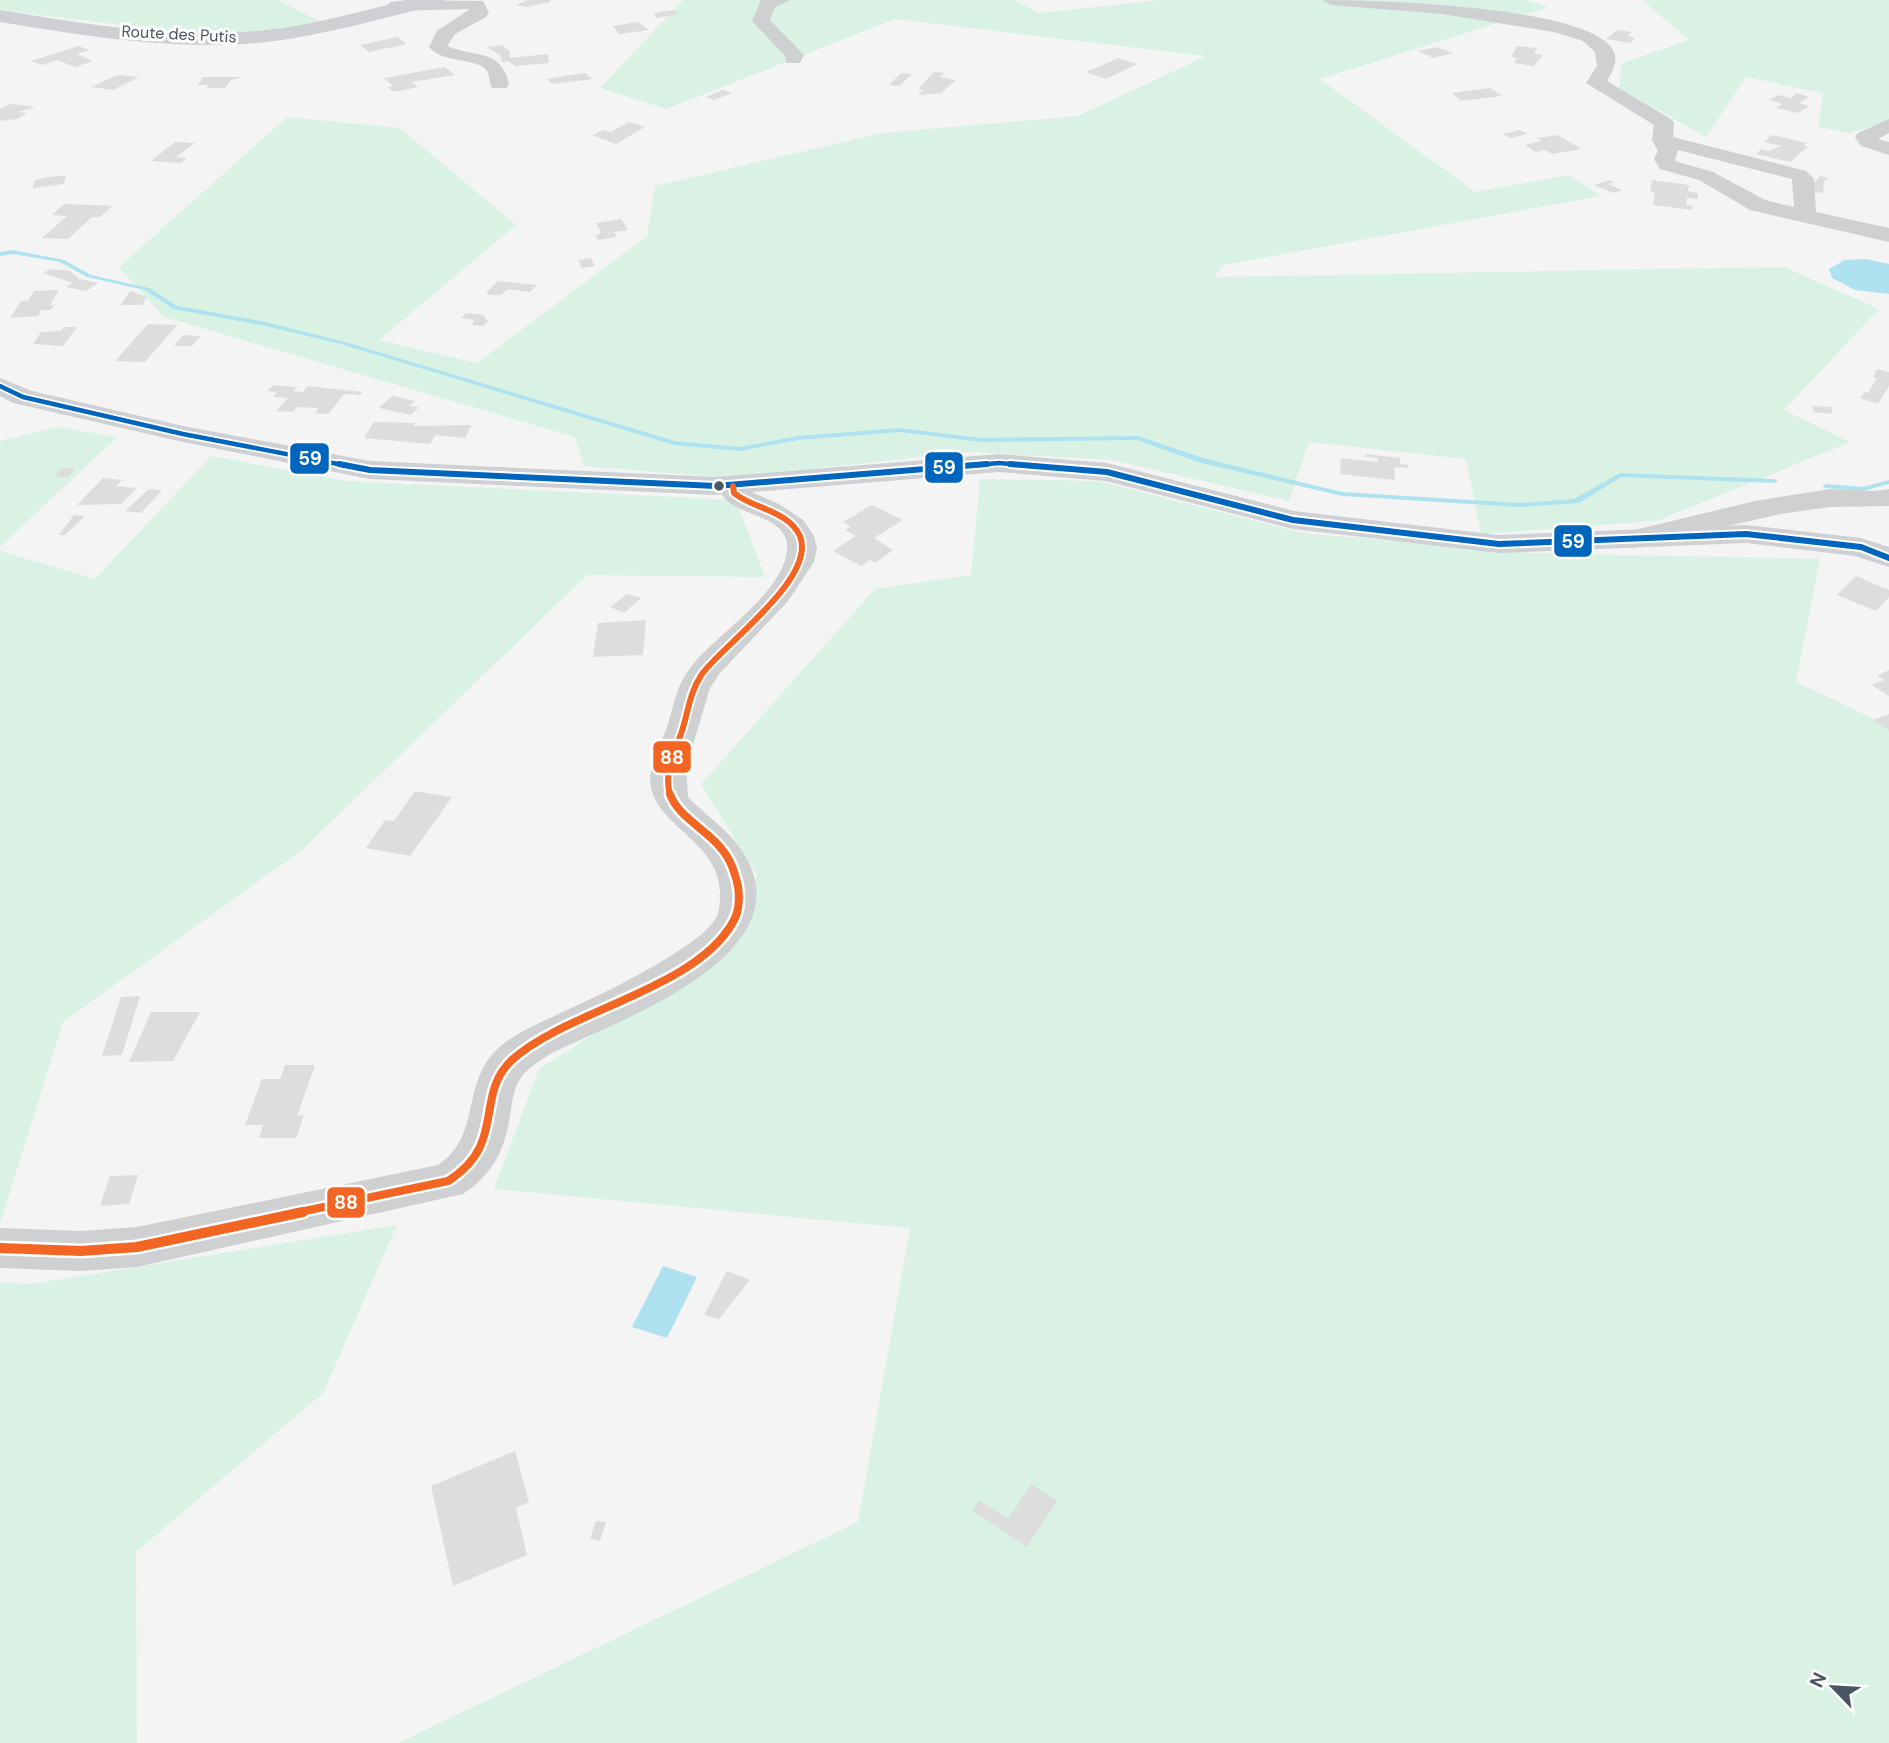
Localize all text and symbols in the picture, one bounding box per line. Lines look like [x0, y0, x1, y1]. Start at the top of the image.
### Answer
street label: Route des Putis [121, 21, 237, 47]
line badge: 59 [289, 442, 330, 475]
text: 59 [298, 446, 322, 471]
line badge: 59 [924, 451, 964, 484]
text: 59 [932, 455, 956, 480]
unlabelled marker [712, 479, 726, 493]
line badge: 59 [1553, 524, 1593, 558]
text: 59 [1561, 529, 1585, 554]
line badge: 88 [652, 740, 692, 774]
text: 88 [660, 745, 684, 770]
line badge: 88 [326, 1186, 366, 1219]
text: 88 [334, 1190, 358, 1215]
north arrow [1798, 1652, 1868, 1722]
text: N [1804, 1668, 1832, 1692]

